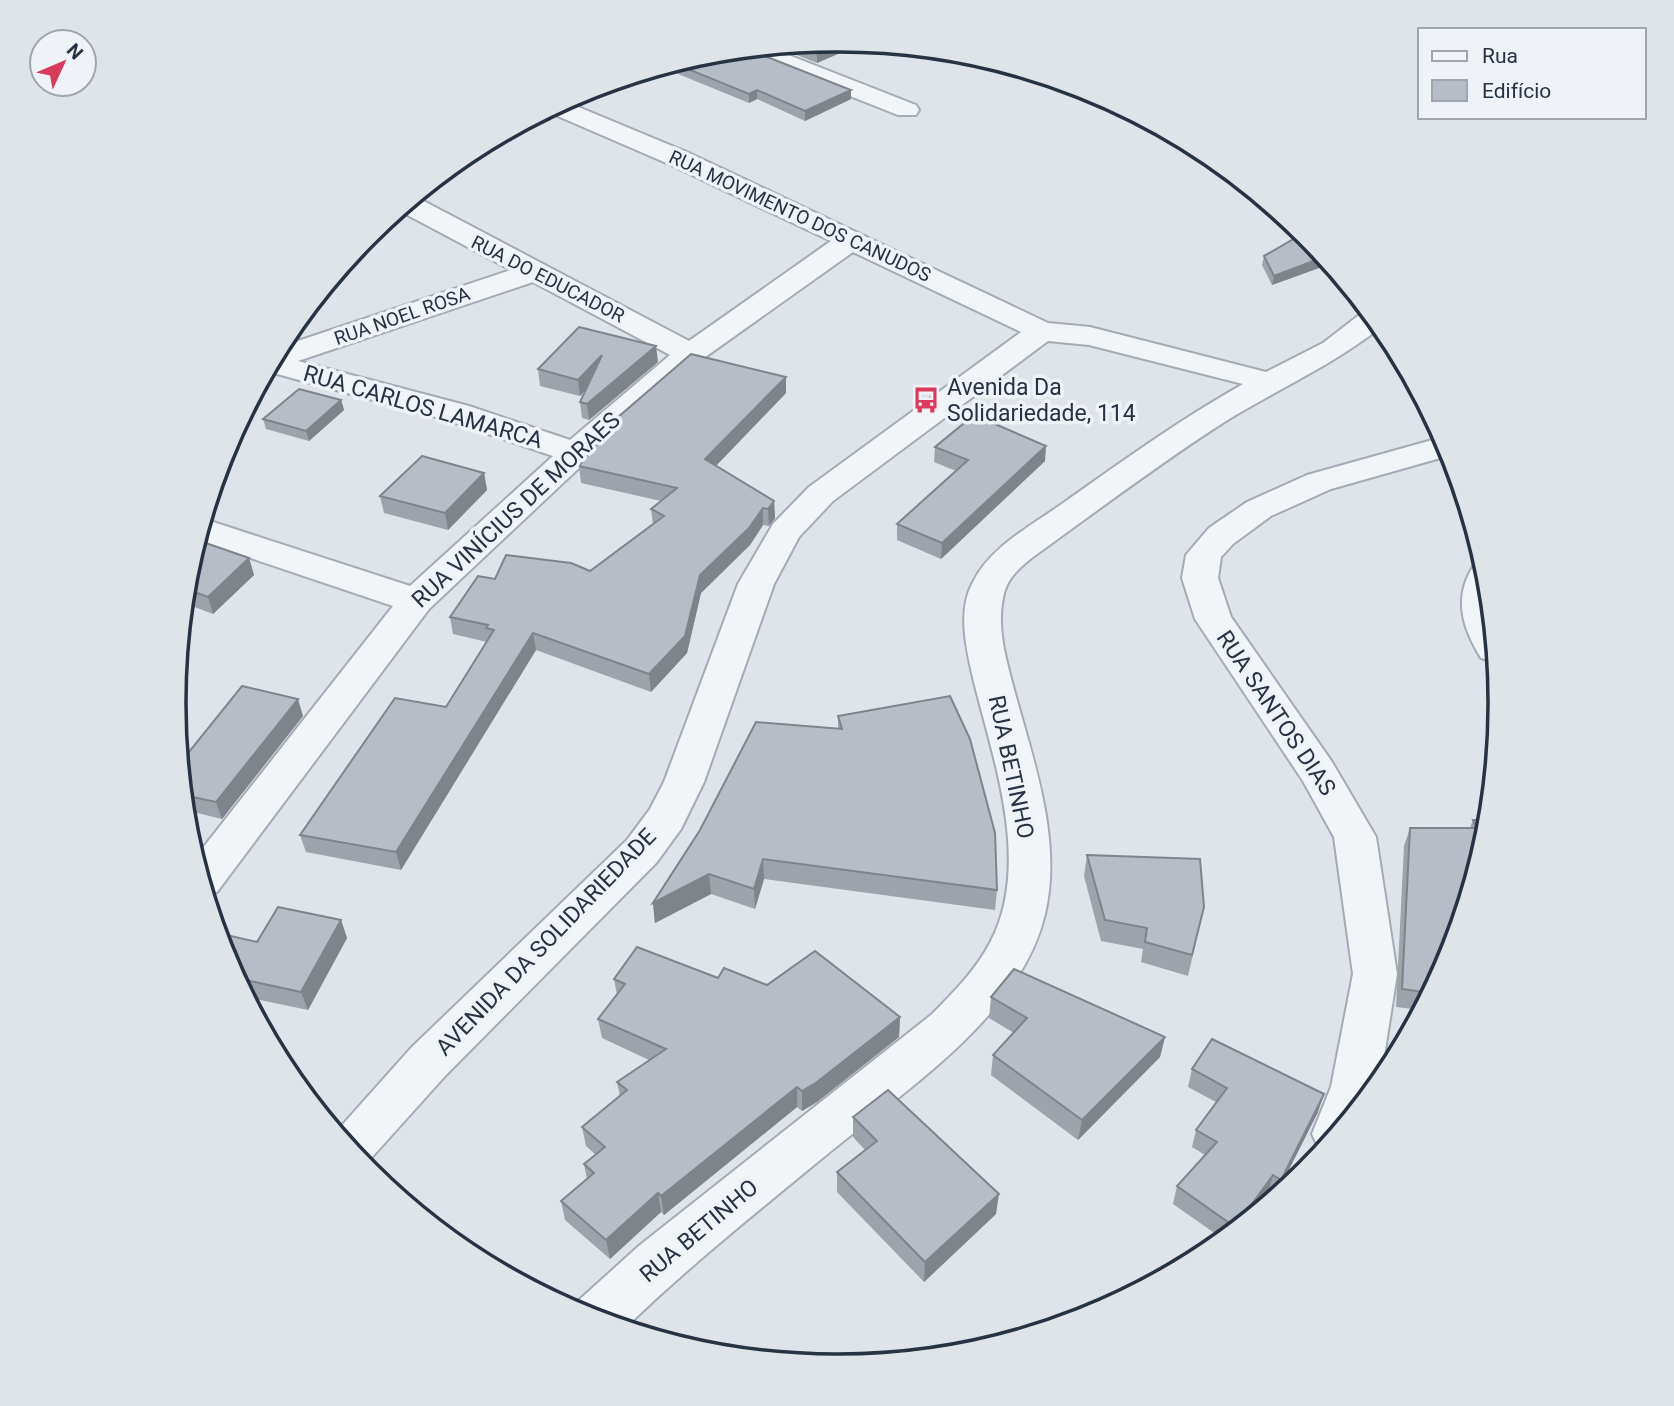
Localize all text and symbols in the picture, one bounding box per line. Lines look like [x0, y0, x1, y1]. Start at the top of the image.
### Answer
north arrow [28, 28, 98, 98]
legend [1418, 28, 1646, 119]
text: N [62, 39, 88, 64]
text: Rua [1482, 44, 1518, 68]
text: Edifício [1482, 79, 1551, 103]
street label: RUA MOVIMENTO DOS CANUDOS [665, 145, 935, 287]
street label: RUA DO EDUCADOR [468, 230, 629, 328]
street label: RUA NOEL ROSA [331, 282, 473, 350]
street label: RUA CARLOS LAMARCA [300, 360, 546, 454]
place label: Avenida Da Solidariedade, 114 [947, 374, 1136, 427]
bus stop icon: Avenida Da Solidariedade, 114 [911, 385, 941, 415]
street label: RUA VINÍCIUS DE MORAES [406, 406, 626, 613]
street label: RUA SANTOS DIAS [1211, 625, 1341, 801]
street label: RUA BETINHO [983, 693, 1039, 841]
street label: AVENIDA DA SOLIDARIEDADE [430, 823, 662, 1061]
street label: RUA BETINHO [634, 1174, 764, 1288]

